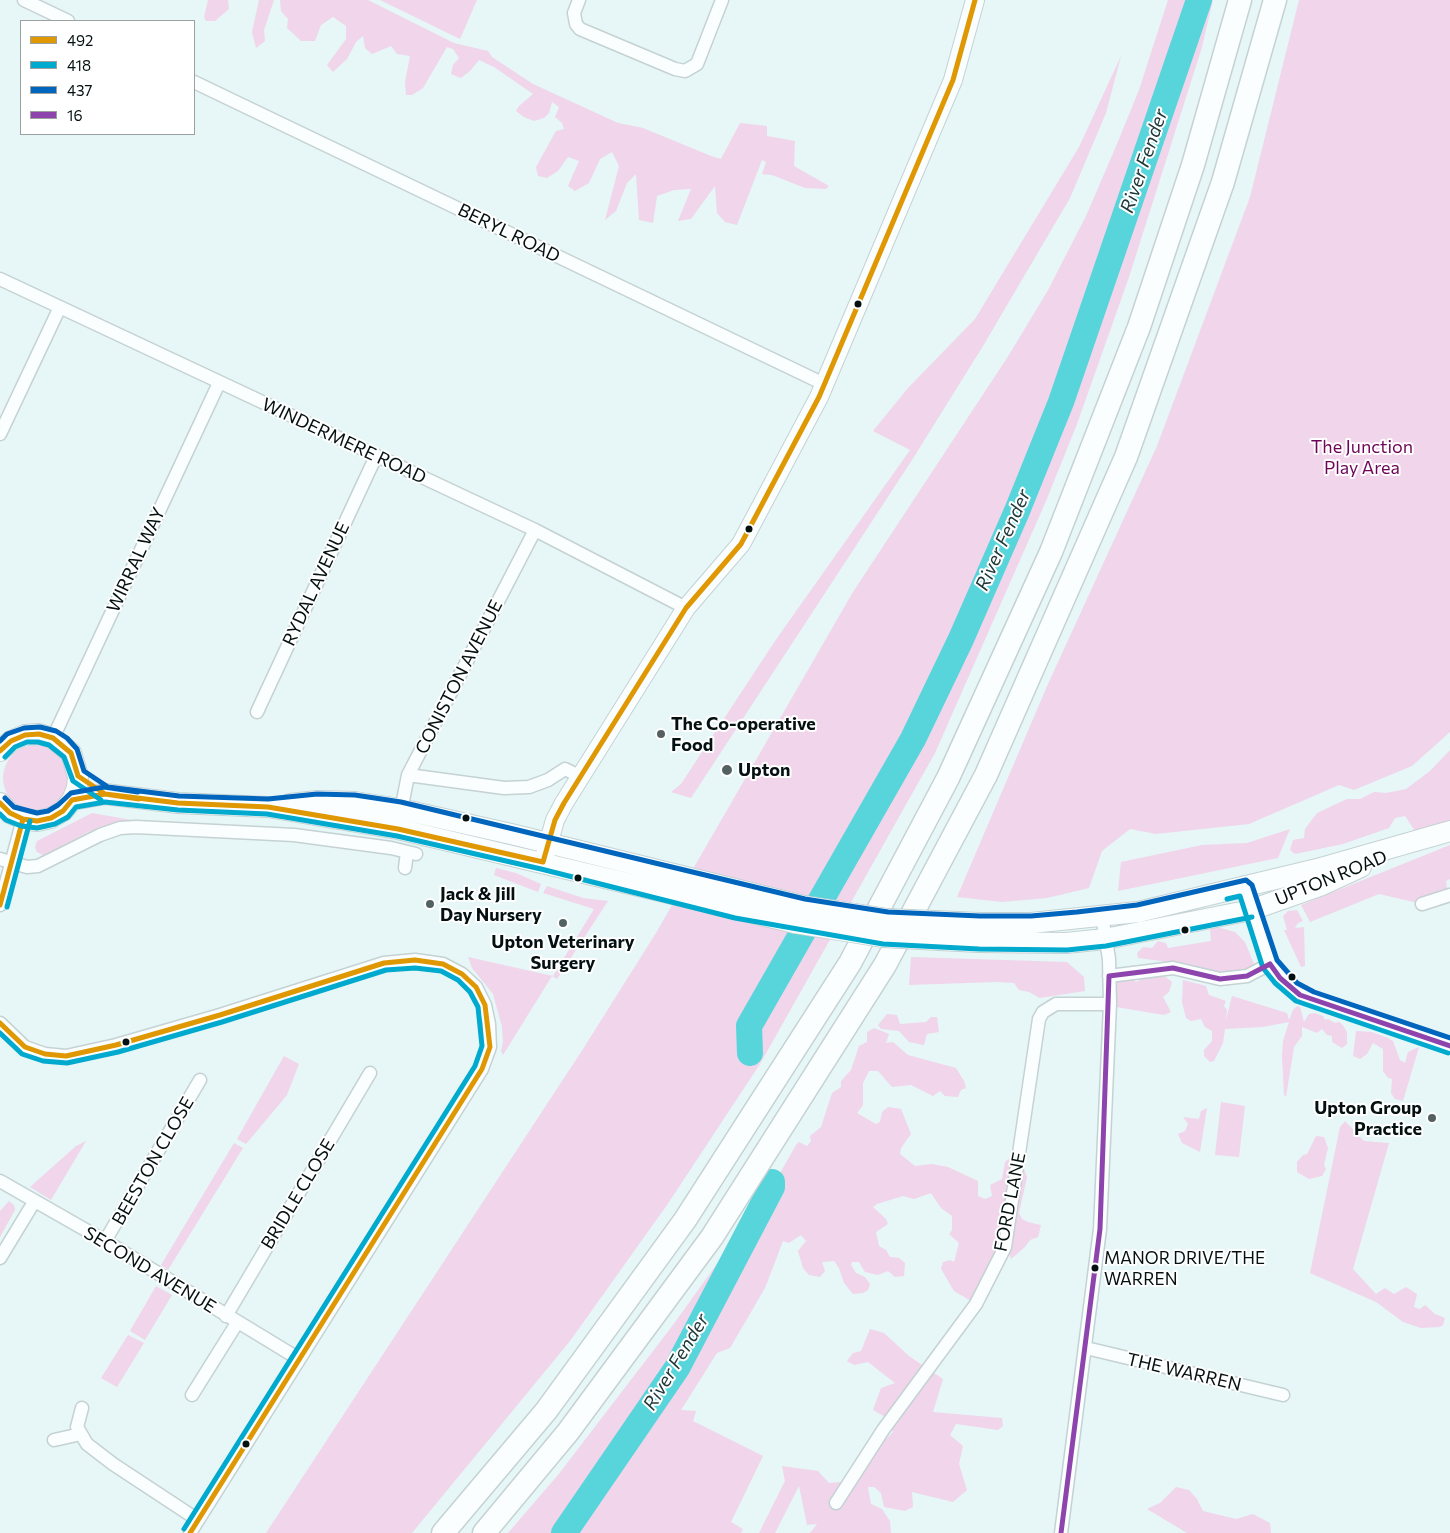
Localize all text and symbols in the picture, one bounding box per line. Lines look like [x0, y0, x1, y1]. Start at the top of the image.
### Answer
legend [20, 20, 195, 135]
text: 492 [67, 31, 93, 49]
text: 418 [67, 56, 91, 74]
text: 437 [67, 81, 92, 99]
text: 16 [67, 106, 83, 124]
water label: River Fender [1116, 106, 1172, 216]
street label: BERYL ROAD [454, 199, 564, 267]
unlabelled marker [853, 299, 863, 309]
street label: WINDERMERE ROAD [258, 393, 430, 489]
park label: The Junction Play Area [1311, 436, 1413, 478]
water label: River Fender [971, 486, 1035, 594]
street label: WIRRAL WAY [102, 504, 170, 616]
street label: RYDAL AVENUE [278, 519, 354, 649]
unlabelled marker [744, 524, 754, 534]
street label: CONISTON AVENUE [411, 596, 507, 758]
place label: The Co-operative Food [671, 713, 816, 756]
marker: The Co-operative Food [655, 728, 667, 740]
place label: Upton [738, 759, 790, 781]
marker: Upton [720, 763, 734, 777]
unlabelled marker [461, 813, 471, 823]
street label: UPTON ROAD [1272, 846, 1390, 910]
unlabelled marker [573, 873, 583, 883]
place label: Jack & Jill Day Nursery [440, 883, 542, 926]
marker: Jack & Jill Day Nursery [424, 898, 436, 910]
marker: Upton Veterinary Surgery [557, 917, 569, 929]
unlabelled marker [1180, 925, 1190, 935]
place label: Upton Veterinary Surgery [491, 931, 635, 974]
unlabelled marker [1287, 972, 1297, 982]
unlabelled marker [121, 1037, 131, 1047]
street label: BEESTON CLOSE [108, 1093, 198, 1229]
place label: Upton Group Practice [1314, 1097, 1422, 1140]
marker: Upton Group Practice [1426, 1112, 1438, 1124]
street label: BRIDLE CLOSE [257, 1135, 339, 1253]
street label: FORD LANE [990, 1150, 1030, 1254]
street label: SECOND AVENUE [80, 1222, 220, 1318]
place label: MANOR DRIVE/THE WARREN [1104, 1248, 1265, 1288]
marker: MANOR DRIVE/THE WARREN [1090, 1263, 1100, 1273]
water label: River Fender [638, 1310, 714, 1414]
street label: THE WARREN [1125, 1348, 1243, 1396]
unlabelled marker [241, 1439, 251, 1449]

